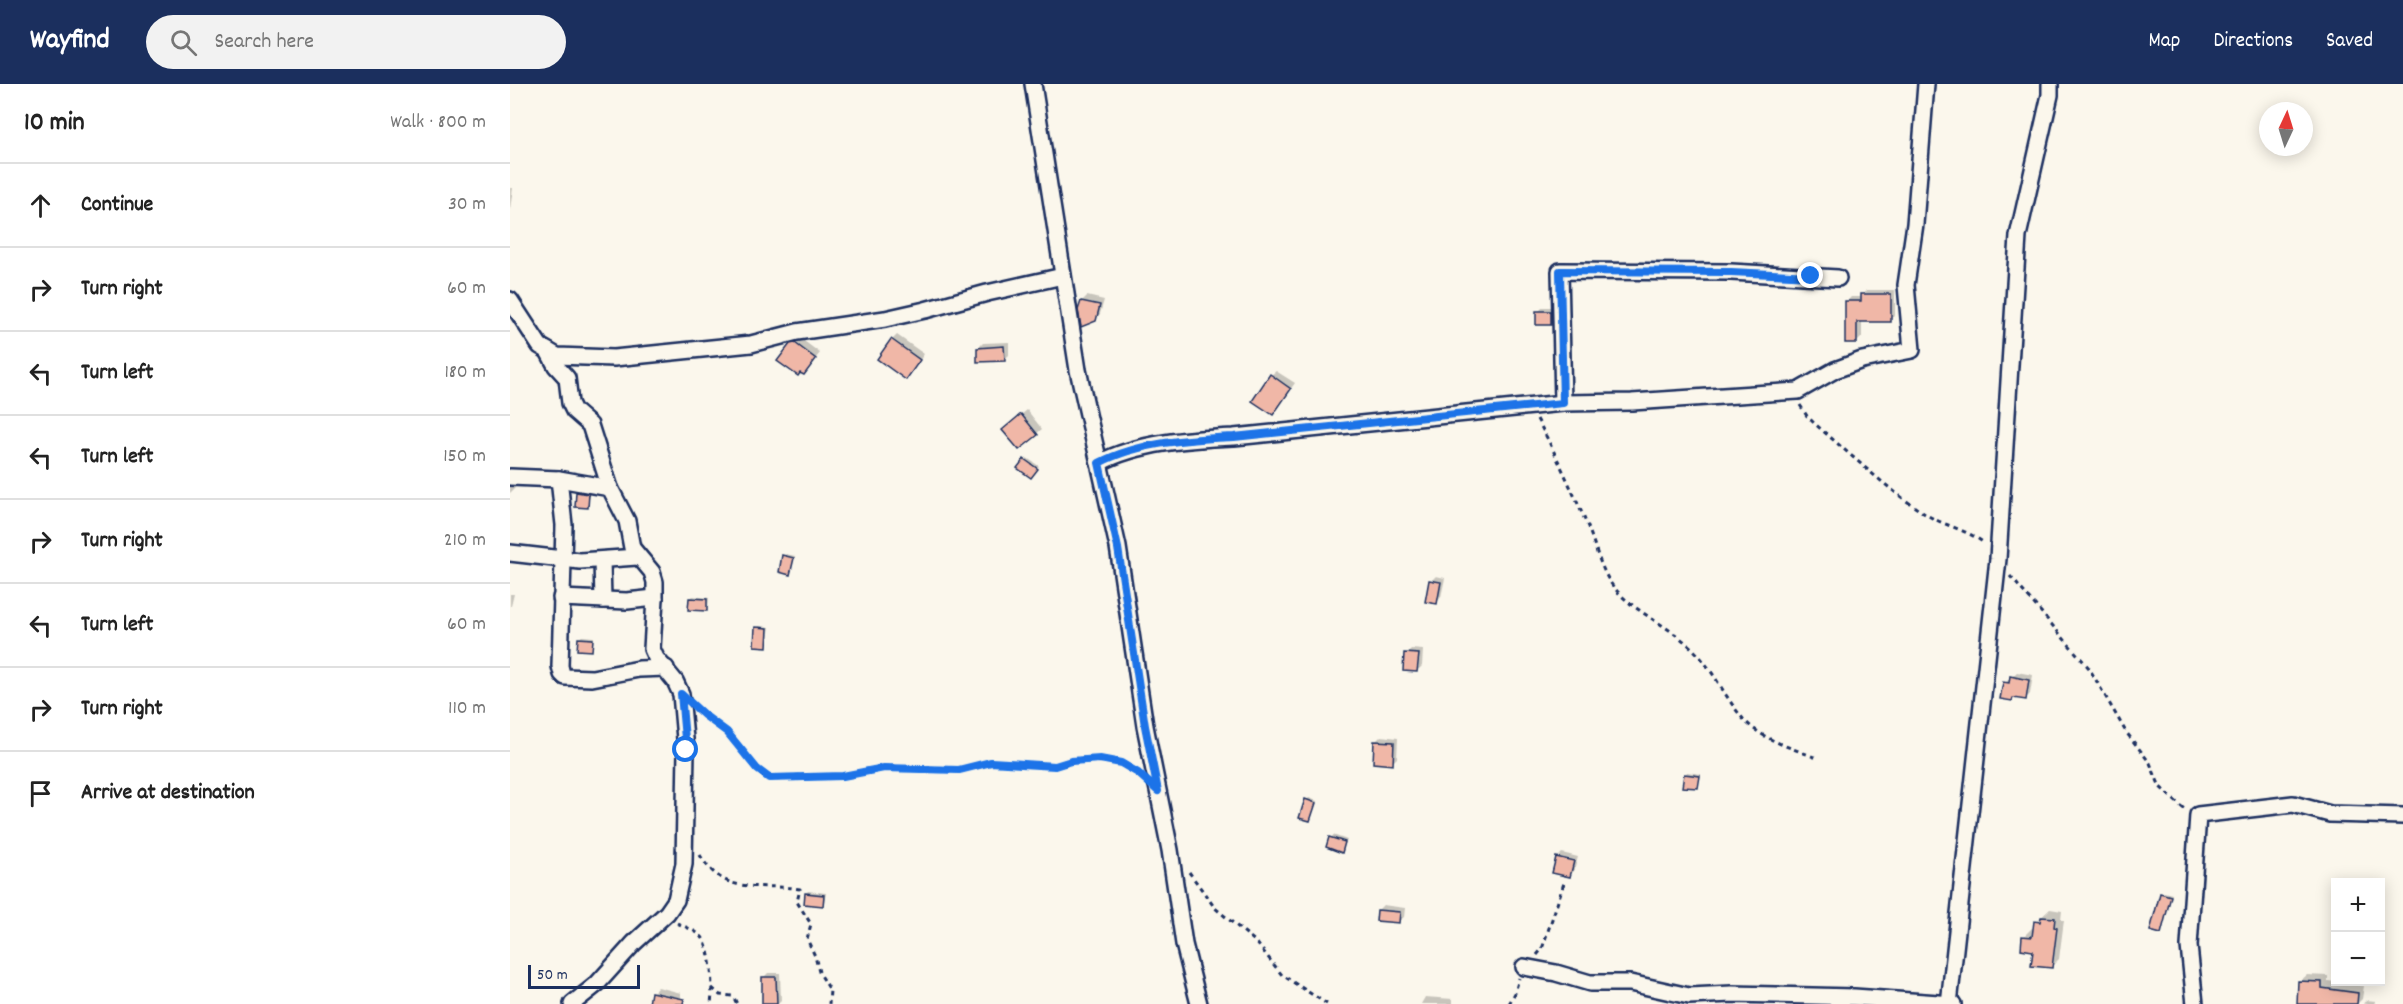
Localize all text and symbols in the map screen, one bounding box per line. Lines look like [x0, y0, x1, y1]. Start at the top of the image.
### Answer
search box [146, 15, 566, 69]
text: Wayfind [30, 22, 110, 62]
icon: search [167, 26, 200, 59]
text: Search here [215, 27, 314, 58]
text: Map [2149, 27, 2180, 57]
text: Directions [2213, 27, 2293, 57]
text: Saved [2326, 27, 2373, 57]
north arrow [2259, 102, 2313, 156]
text: 10 min [24, 105, 84, 142]
text: Walk · 800 m [390, 109, 486, 137]
icon: ahead [24, 189, 57, 222]
text: Continue [81, 190, 153, 221]
text: 30 m [448, 191, 486, 219]
route end [1797, 262, 1823, 288]
icon: right [24, 273, 57, 306]
text: Turn right [81, 274, 163, 305]
text: 60 m [447, 275, 486, 303]
icon: left [24, 357, 57, 390]
text: Turn left [81, 358, 153, 389]
text: 180 m [444, 359, 486, 387]
icon: left [24, 441, 57, 474]
text: Turn left [81, 442, 153, 473]
text: 150 m [443, 443, 486, 471]
icon: right [24, 525, 57, 558]
text: Turn right [81, 526, 163, 557]
text: 210 m [444, 527, 486, 555]
icon: left [24, 609, 57, 642]
text: Turn left [81, 610, 153, 641]
text: 60 m [447, 611, 486, 639]
icon: right [24, 693, 57, 726]
text: Turn right [81, 694, 163, 725]
text: 110 m [448, 695, 486, 723]
route start [672, 736, 698, 762]
icon: arrive [24, 777, 57, 810]
text: Arrive at destination [81, 778, 255, 809]
map controls [2331, 878, 2385, 986]
button: + [2331, 878, 2385, 932]
button: − [2331, 932, 2385, 986]
scale bar [528, 962, 640, 990]
text: 50 m [537, 964, 568, 987]

